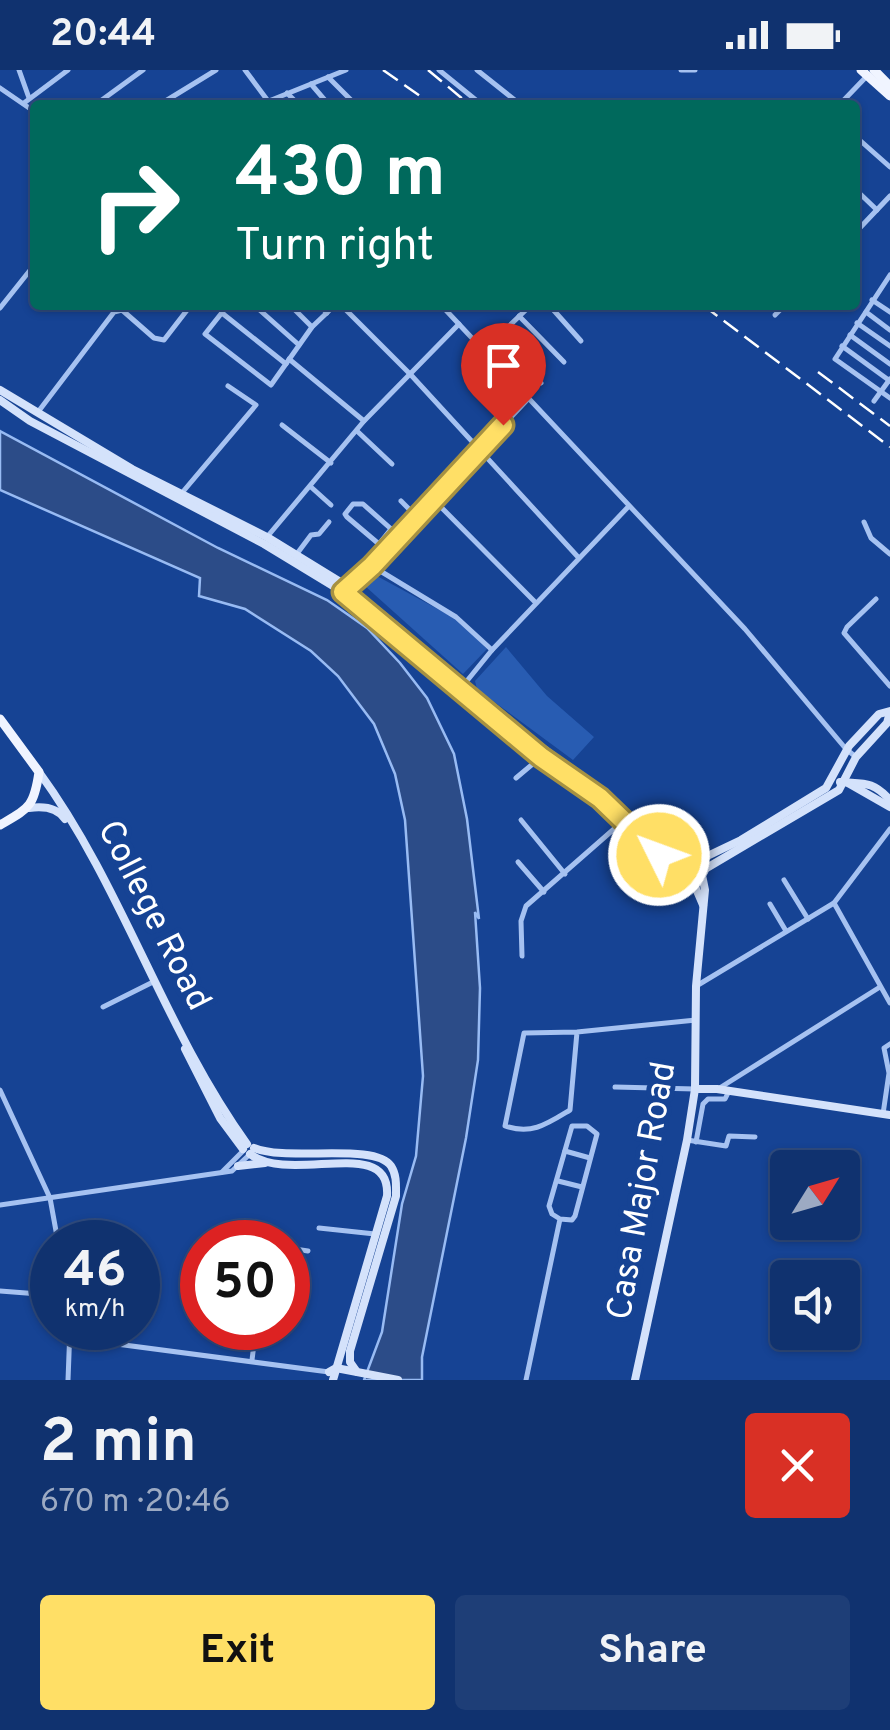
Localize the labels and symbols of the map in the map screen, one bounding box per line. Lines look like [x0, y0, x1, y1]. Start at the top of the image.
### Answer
pin [461, 323, 546, 426]
position arrow [607, 803, 711, 907]
street label: College Road [86, 813, 220, 1019]
street label: Casa Major Road [599, 1058, 687, 1324]
north arrow [770, 1150, 860, 1240]
speed limit sign: 50 [180, 1220, 310, 1350]

